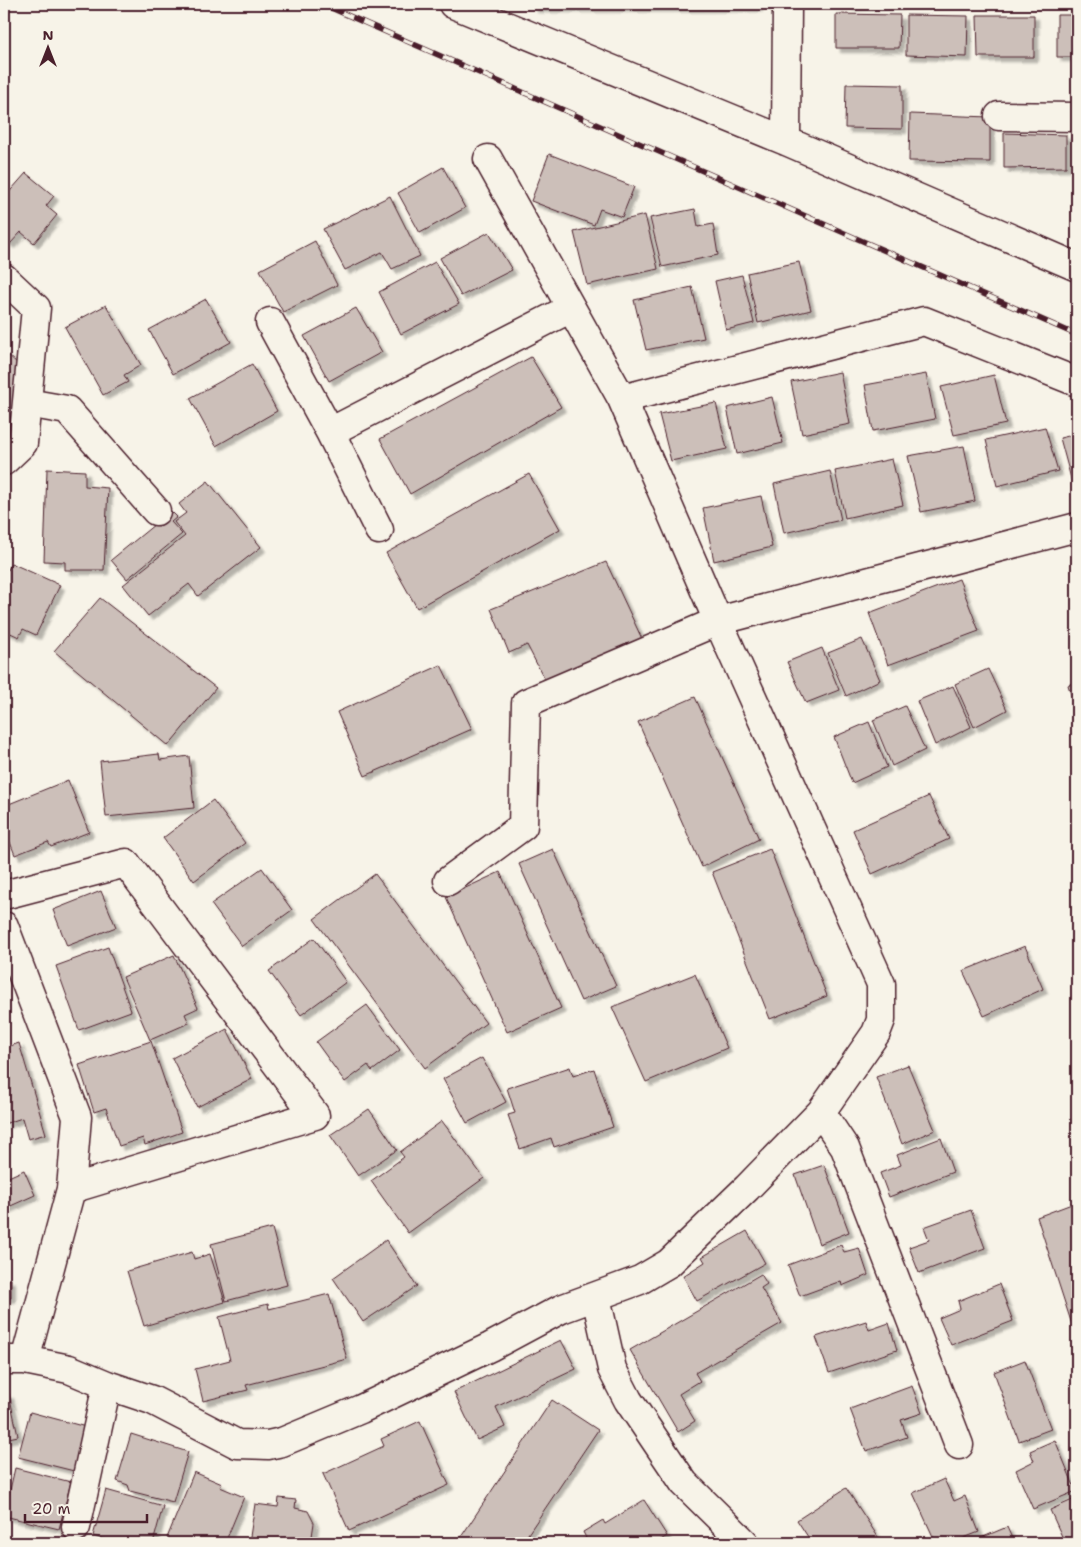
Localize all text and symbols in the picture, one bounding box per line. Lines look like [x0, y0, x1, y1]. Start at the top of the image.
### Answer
north arrow [22, 22, 72, 72]
text: N [42, 26, 54, 44]
scale bar [25, 1492, 148, 1524]
text: 20 m [32, 1499, 71, 1519]

